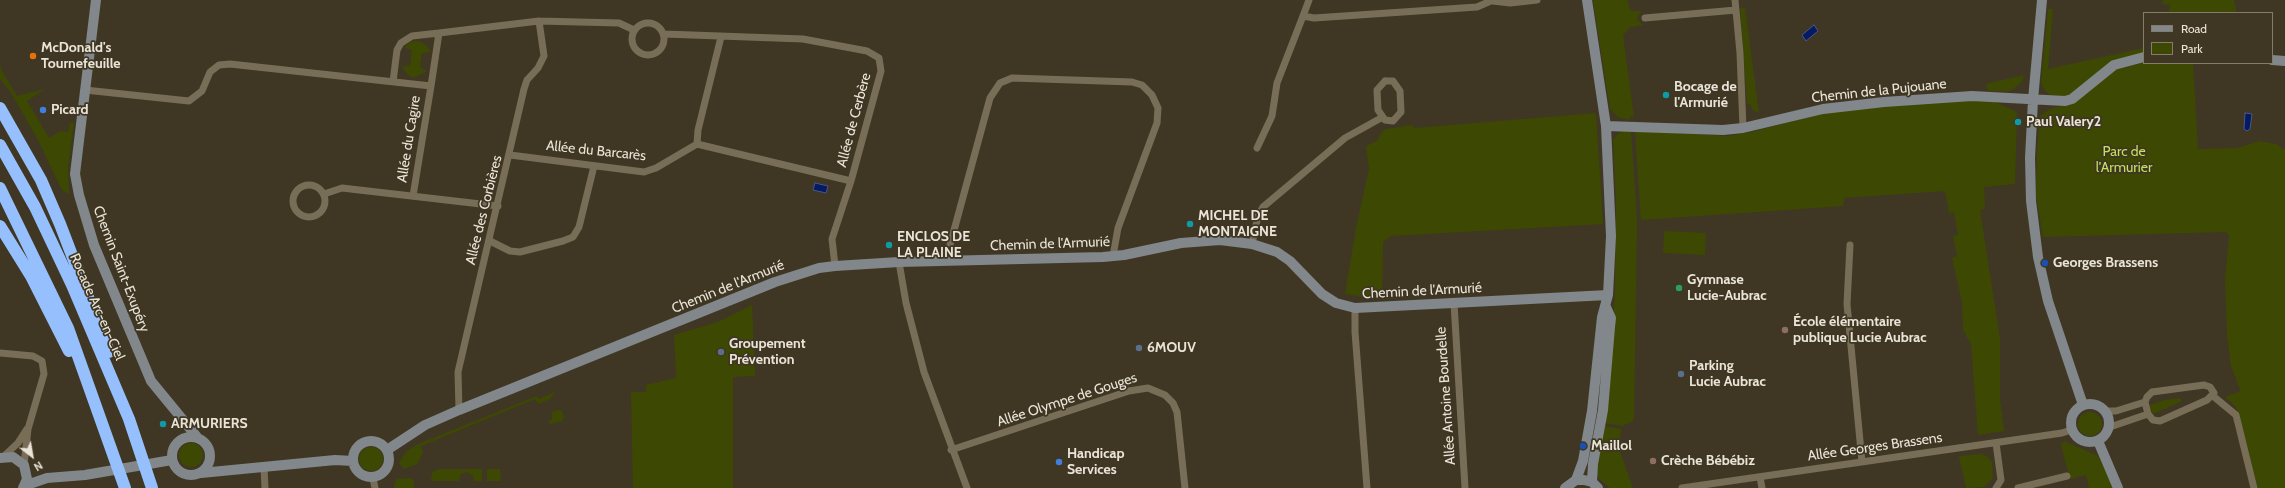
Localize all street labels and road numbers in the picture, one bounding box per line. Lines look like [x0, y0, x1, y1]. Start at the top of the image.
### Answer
street label: Allée de Cerbère [833, 71, 875, 169]
street label: Chemin de la Pujouane [1811, 76, 1947, 106]
street label: Allée du Cagire [394, 94, 424, 184]
street label: Allée du Barcarès [545, 137, 647, 165]
street label: Allée des Corbières [462, 154, 506, 266]
street label: Chemin Saint-Exupéry [89, 203, 153, 335]
street label: Chemin de l'Armurié [990, 234, 1110, 254]
street label: Rocade Arc-en-Ciel [66, 251, 128, 363]
street label: Chemin de l'Armurié [669, 257, 787, 317]
street label: Chemin de l'Armurié [1362, 279, 1482, 303]
street label: Allée Antoine Bourdelle [1433, 326, 1459, 466]
street label: Allée Olympe de Gouges [995, 369, 1139, 431]
street label: Allée Georges Brassens [1807, 429, 1943, 465]

